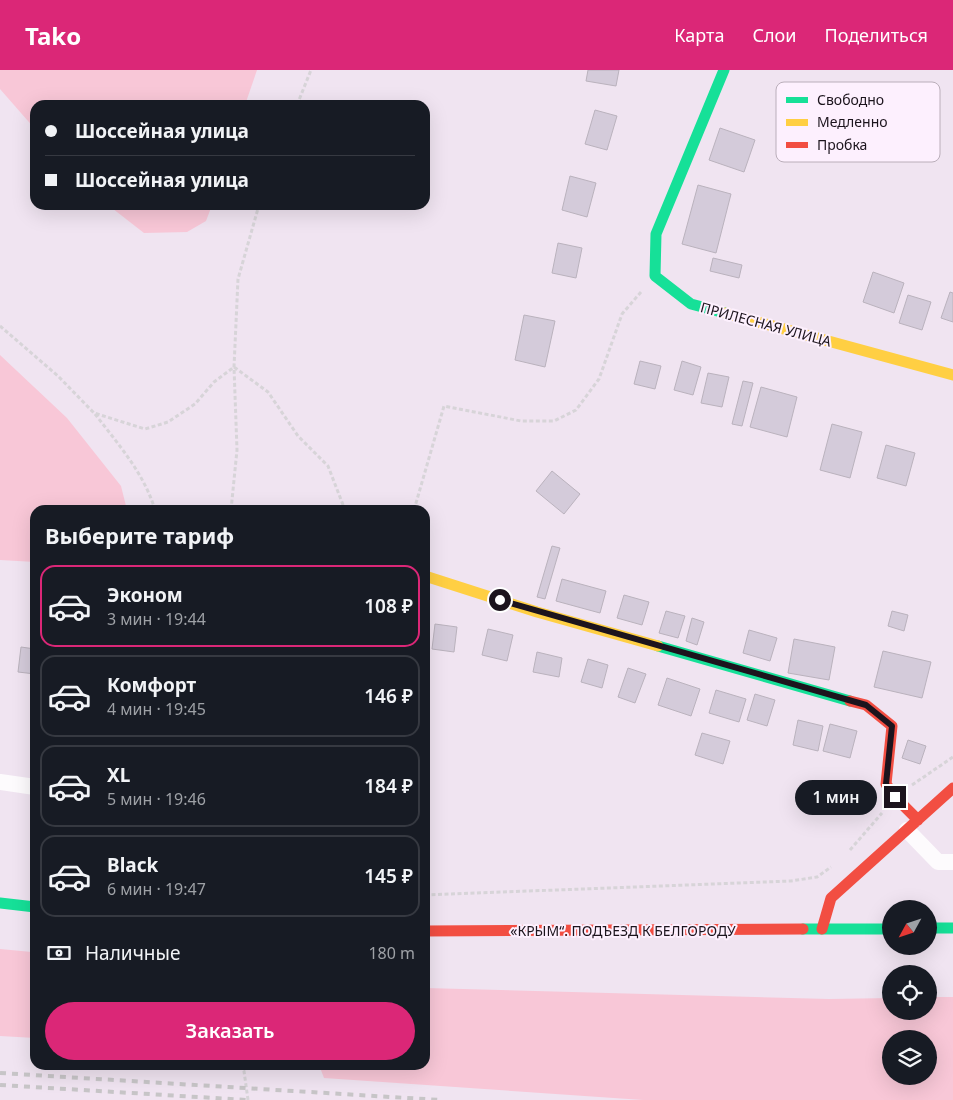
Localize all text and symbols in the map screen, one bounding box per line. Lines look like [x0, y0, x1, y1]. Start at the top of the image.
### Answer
text: Tako [25, 19, 81, 52]
text: Карта [674, 23, 724, 47]
text: Слои [752, 23, 796, 47]
text: Поделиться [824, 23, 928, 47]
legend [776, 82, 940, 162]
text: Свободно [817, 90, 884, 109]
text: Медленно [817, 112, 888, 131]
text: Шоссейная улица [75, 118, 249, 144]
text: Пробка [817, 135, 867, 154]
text: Шоссейная улица [75, 167, 249, 193]
street label: ПРИЛЕСНАЯ УЛИЦА [698, 297, 834, 351]
text: Выберите тариф [45, 520, 234, 550]
text: Эконом [107, 582, 183, 608]
icon: car [47, 584, 92, 629]
route start [489, 589, 511, 611]
text: 108 ₽ [364, 593, 413, 619]
text: 3 мин · 19:44 [107, 608, 206, 630]
text: Комфорт [107, 672, 196, 698]
icon: car [47, 674, 92, 719]
text: 146 ₽ [364, 683, 413, 709]
text: 4 мин · 19:45 [107, 698, 206, 720]
text: XL [107, 762, 130, 788]
icon: car [47, 764, 92, 809]
text: 184 ₽ [364, 773, 413, 799]
callout: 1 мин [795, 780, 878, 814]
text: 1 мин [813, 786, 860, 808]
route end [884, 786, 906, 808]
text: 5 мин · 19:46 [107, 788, 206, 810]
text: Black [107, 852, 158, 878]
icon: car [47, 854, 92, 899]
text: 145 ₽ [364, 863, 413, 889]
text: 6 мин · 19:47 [107, 878, 206, 900]
north arrow [882, 900, 938, 955]
map controls [882, 900, 937, 1085]
street label: «КРЫМ“. ПОДЪЕЗД К БЕЛГОРОДУ [510, 921, 736, 940]
icon: cash [45, 939, 73, 967]
text: Наличные [85, 940, 180, 966]
text: 180 m [368, 942, 415, 964]
button: locate [882, 965, 937, 1020]
button: Заказать [45, 1002, 415, 1060]
button: layers [882, 1030, 937, 1085]

